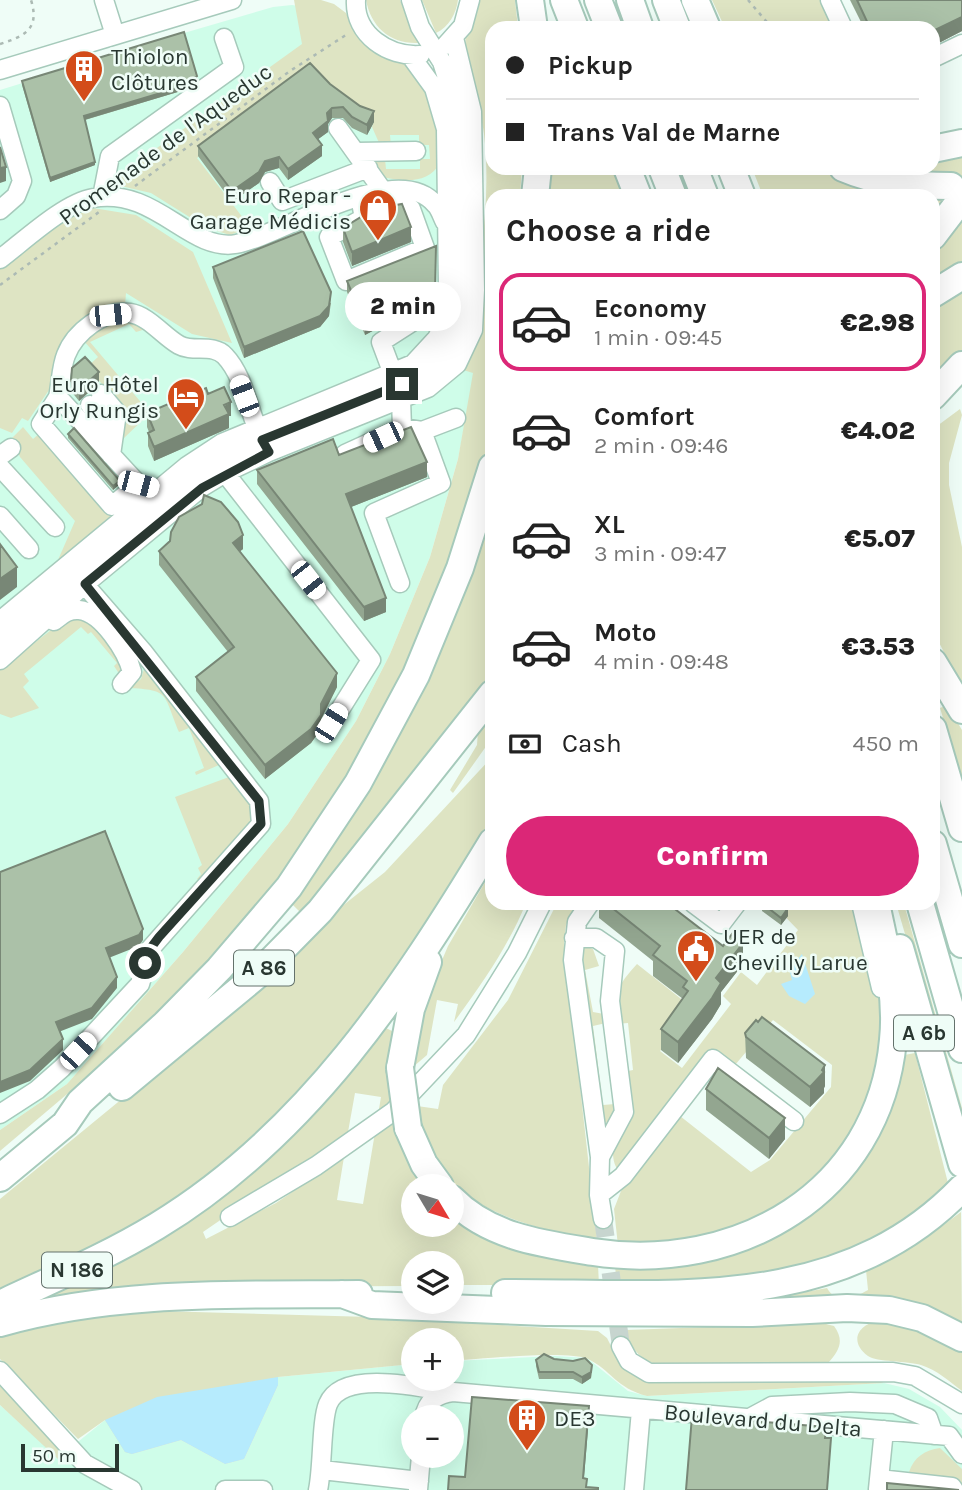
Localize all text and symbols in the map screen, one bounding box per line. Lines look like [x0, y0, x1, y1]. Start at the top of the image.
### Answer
place label: Thiolon Clôtures [111, 43, 199, 96]
building icon: Thiolon Clôtures [63, 48, 105, 103]
text: Pickup [548, 50, 633, 81]
street label: Promenade de l'Aqueduc [54, 58, 277, 231]
text: Trans Val de Marne [548, 117, 780, 148]
place label: Euro Repar - Garage Médicis [190, 182, 351, 235]
shop icon: Euro Repar - Garage Médicis [357, 187, 399, 242]
text: Choose a ride [506, 212, 711, 249]
callout: 2 min [344, 282, 460, 332]
icon: car [510, 291, 573, 354]
text: 2 min [370, 293, 436, 320]
text: Economy [594, 293, 706, 324]
car [89, 302, 132, 328]
text: €2.98 [841, 307, 915, 338]
text: 1 min · 09:45 [594, 324, 722, 351]
route end [386, 368, 418, 400]
place label: Euro Hôtel Orly Rungis [39, 371, 159, 424]
car [227, 373, 262, 419]
hotel icon: Euro Hôtel Orly Rungis [165, 376, 207, 431]
icon: car [510, 399, 573, 462]
text: Comfort [594, 401, 695, 432]
text: €4.02 [841, 415, 915, 446]
car [360, 419, 407, 455]
text: 2 min · 09:46 [594, 432, 728, 459]
car [115, 468, 162, 500]
icon: car [510, 507, 573, 570]
text: XL [594, 509, 625, 540]
text: €5.07 [845, 523, 915, 554]
text: 3 min · 09:47 [594, 540, 726, 567]
car [287, 557, 330, 603]
icon: car [510, 615, 573, 678]
text: Moto [594, 617, 656, 648]
text: €3.53 [842, 631, 915, 662]
text: 4 min · 09:48 [594, 648, 729, 675]
car [311, 700, 352, 746]
icon: cash [506, 725, 544, 763]
text: Cash [562, 728, 622, 759]
text: 450 m [853, 730, 919, 757]
button: Confirm [506, 816, 919, 896]
place label: UER de Chevilly Larue [723, 923, 868, 976]
public building icon: UER de Chevilly Larue [675, 928, 717, 983]
route start [129, 947, 161, 979]
road number: A 86 [234, 950, 294, 986]
road number: A 6b [894, 1016, 954, 1050]
car [56, 1028, 101, 1074]
north arrow [401, 1174, 464, 1237]
map controls [401, 1174, 464, 1468]
button: layers [401, 1251, 464, 1314]
road number: N 186 [42, 1252, 112, 1288]
button: + [401, 1328, 464, 1391]
building icon: DE3 [506, 1397, 548, 1452]
street label: Boulevard du Delta [663, 1398, 863, 1443]
button: − [401, 1405, 464, 1468]
place label: DE3 [554, 1405, 596, 1432]
scale bar [21, 1441, 119, 1473]
text: 50 m [32, 1445, 76, 1467]

